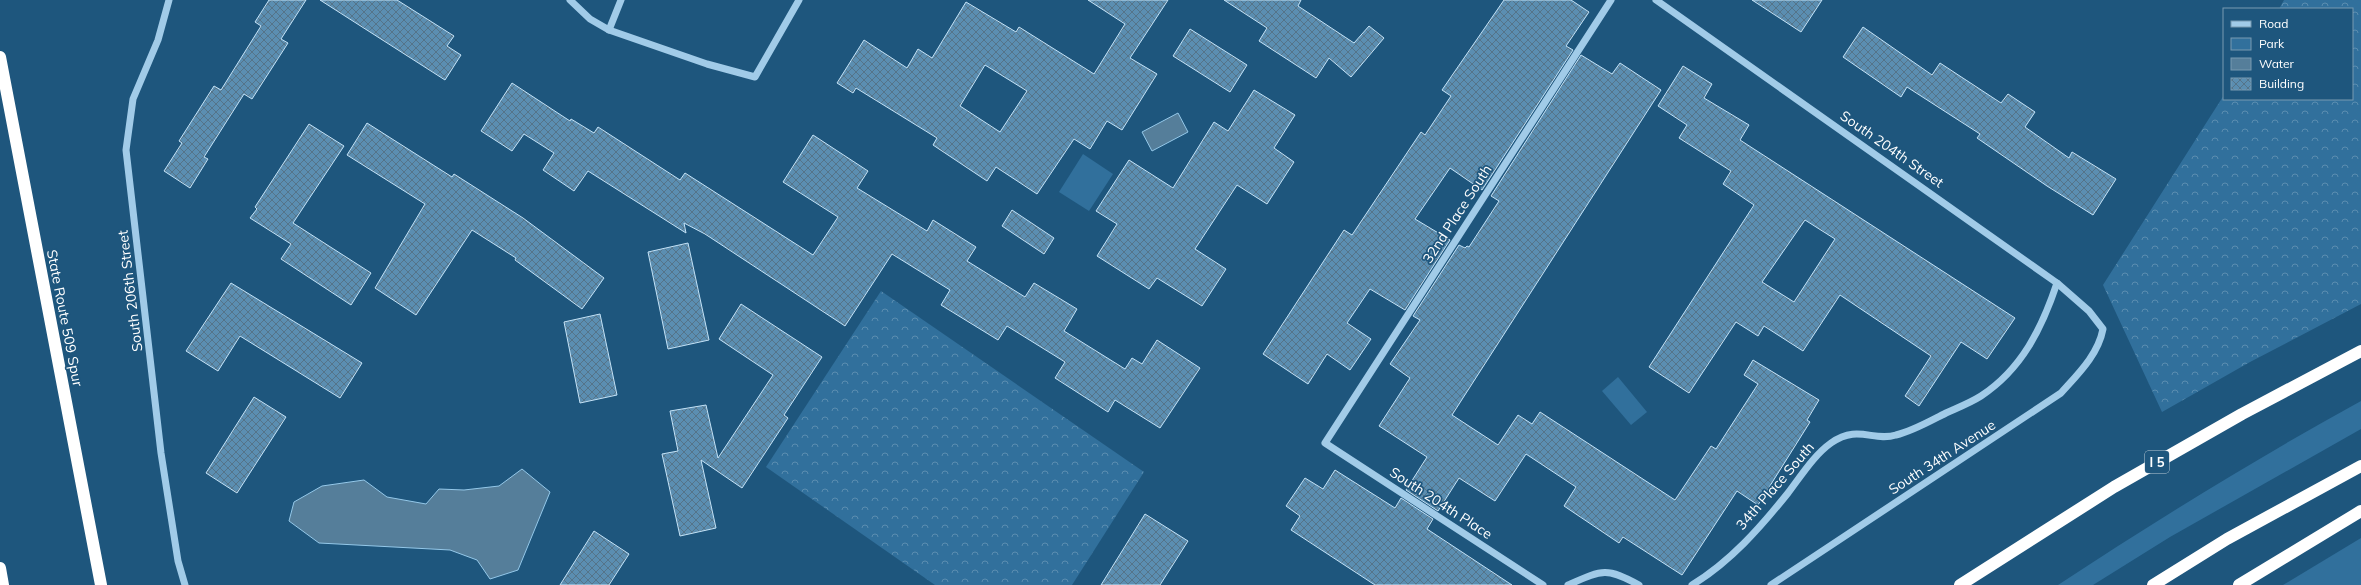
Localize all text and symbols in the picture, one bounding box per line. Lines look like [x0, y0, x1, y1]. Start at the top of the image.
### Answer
legend [2223, 8, 2353, 100]
text: Road [2259, 16, 2288, 31]
text: Park [2259, 36, 2285, 51]
text: Water [2259, 56, 2295, 71]
text: Building [2259, 76, 2304, 91]
street label: South 204th Street [1837, 107, 1947, 191]
street label: 32nd Place South [1418, 161, 1496, 267]
street label: South 206th Street [114, 229, 146, 353]
street label: State Route 509 Spur [43, 248, 87, 389]
street label: South 34th Avenue [1885, 416, 1999, 498]
street label: 34th Place South [1732, 438, 1818, 534]
road number: I 5 [2145, 451, 2169, 473]
street label: South 204th Place [1386, 463, 1496, 543]

